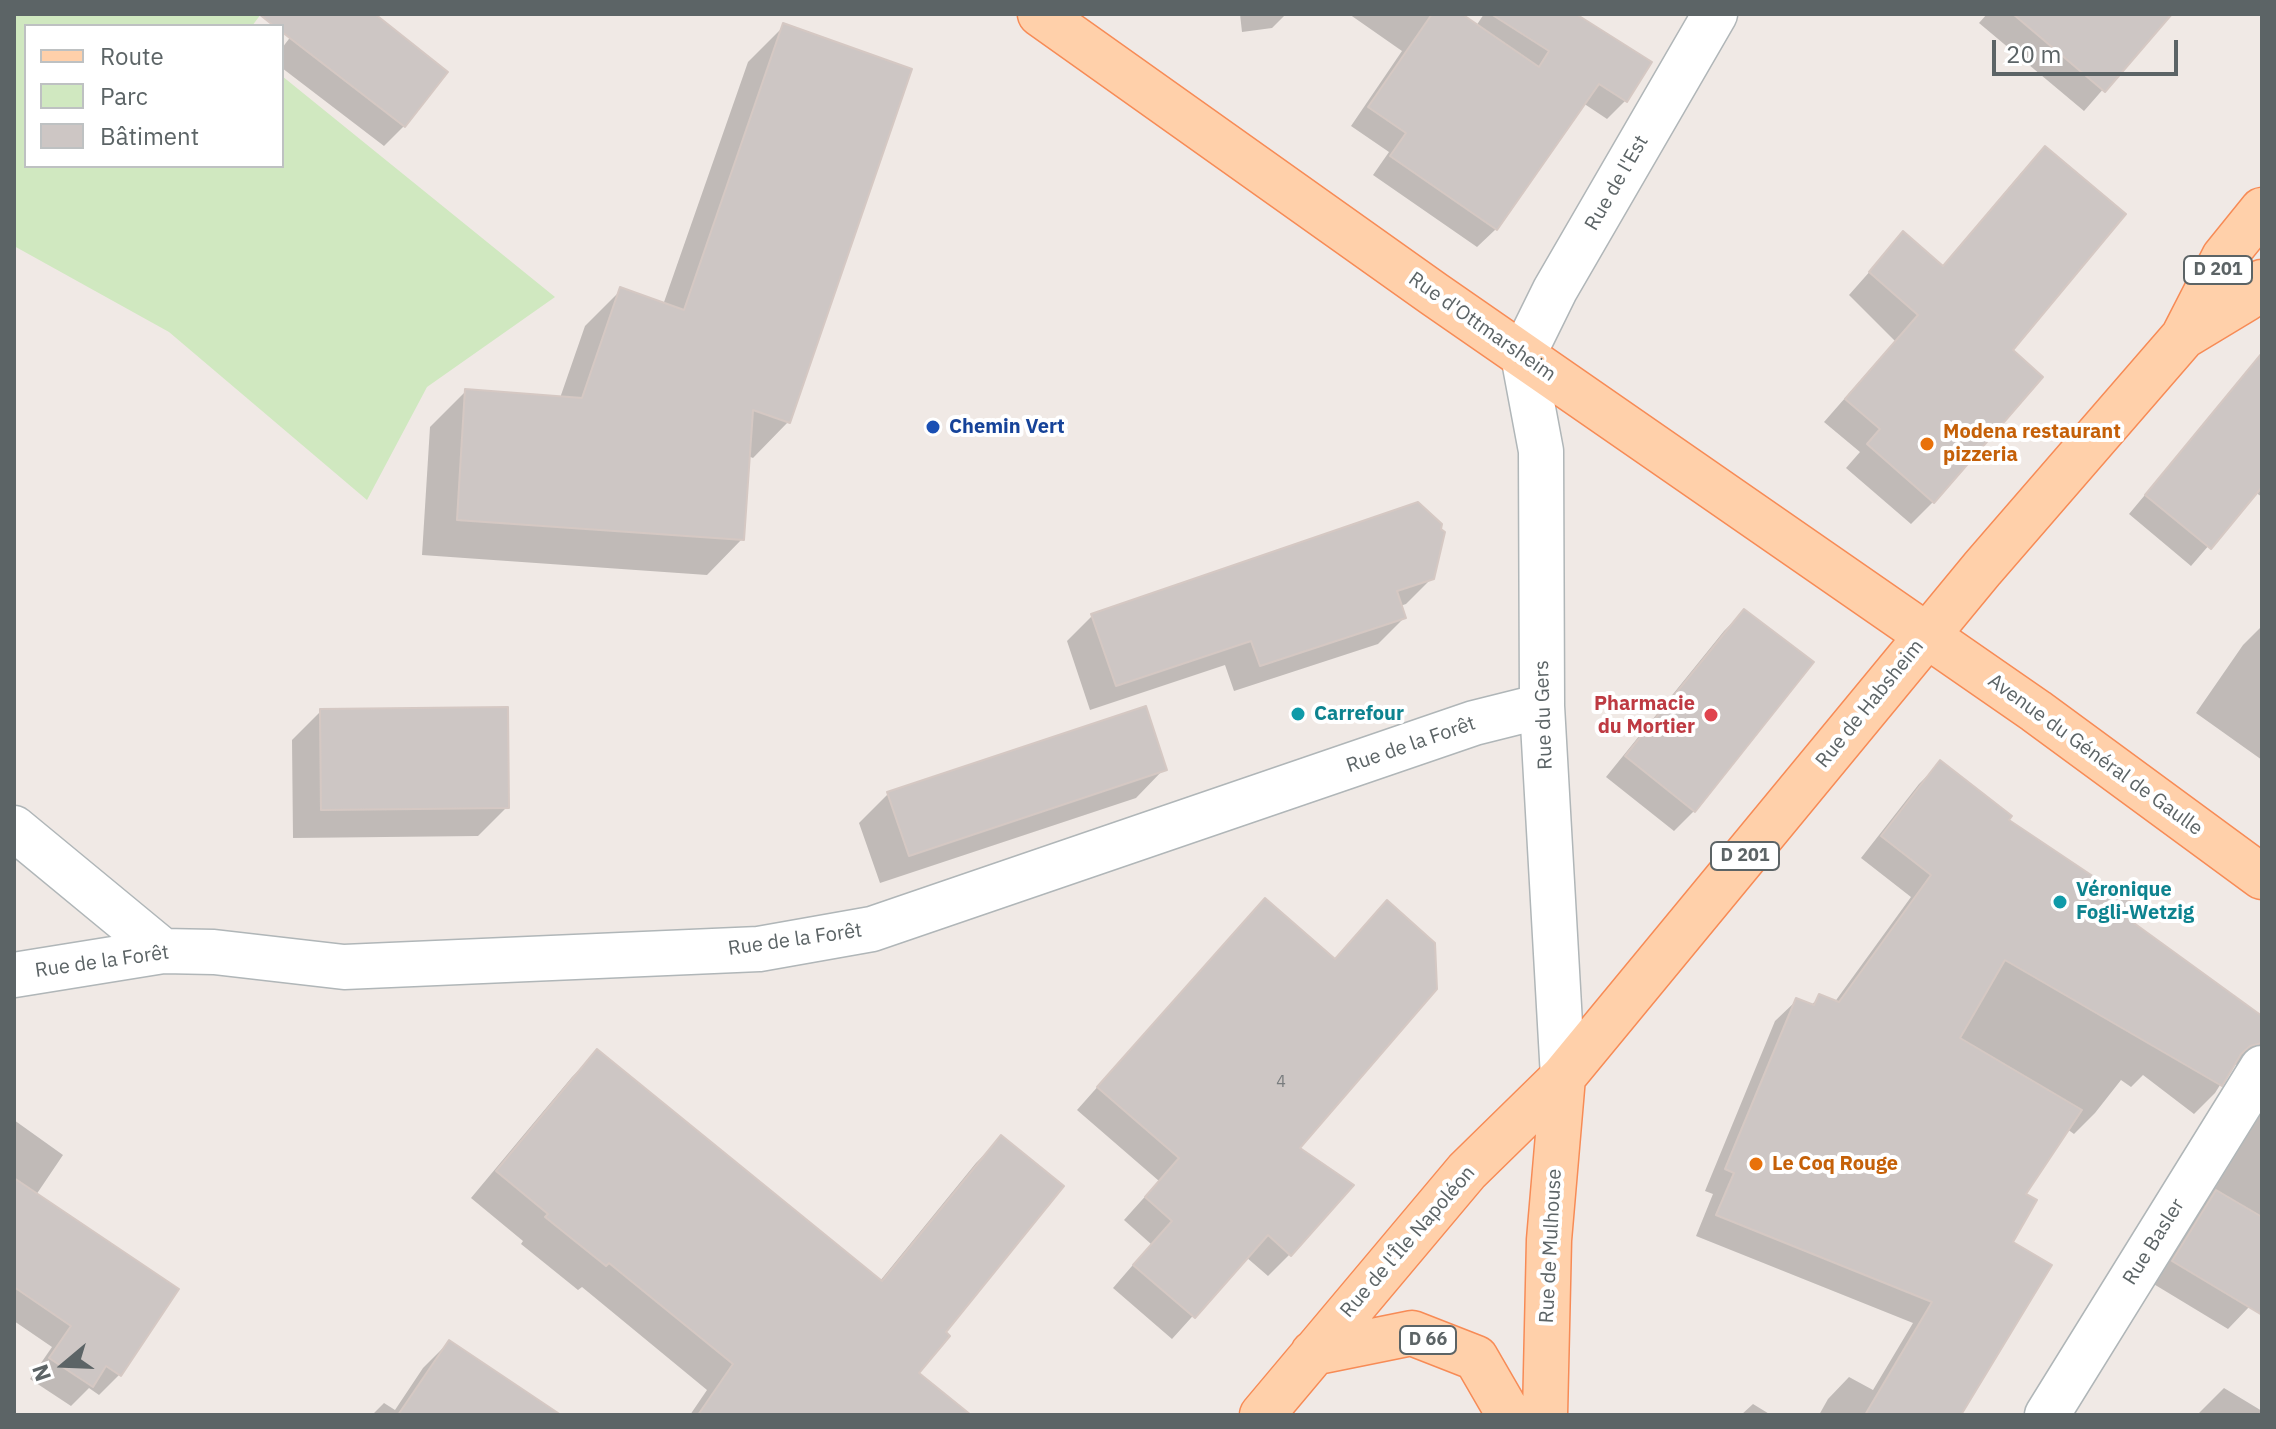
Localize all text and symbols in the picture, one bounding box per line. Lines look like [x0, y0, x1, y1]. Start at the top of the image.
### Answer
legend [24, 24, 284, 168]
scale bar [1996, 24, 2182, 74]
text: 20 m [2006, 38, 2061, 70]
text: Route [100, 40, 164, 72]
text: Parc [100, 80, 148, 112]
text: Bâtiment [100, 120, 199, 152]
street label: Rue de l'Est [1580, 131, 1654, 235]
road number: D 201 [2184, 256, 2252, 284]
street label: Rue d'Ottmarsheim [1404, 267, 1560, 387]
place label: Chemin Vert [949, 415, 1065, 439]
marker: Chemin Vert [924, 418, 942, 436]
place label: Modena restaurant pizzeria [1943, 420, 2121, 467]
marker: Modena restaurant pizzeria [1918, 435, 1936, 453]
street label: Rue de Habsheim [1811, 635, 1929, 773]
street label: Rue du Gers [1530, 660, 1558, 770]
street label: Avenue du Général de Gaulle [1983, 669, 2207, 841]
place label: Pharmacie du Mortier [1594, 692, 1695, 739]
place label: Carrefour [1314, 702, 1404, 726]
marker: Carrefour [1289, 705, 1307, 723]
marker: Pharmacie du Mortier [1702, 706, 1720, 724]
street label: Rue de la Forêt [1343, 712, 1479, 778]
road number: D 201 [1711, 842, 1779, 870]
place label: Véronique Fogli-Wetzig [2076, 878, 2194, 925]
marker: Véronique Fogli-Wetzig [2051, 893, 2069, 911]
street label: Rue de la Forêt [726, 919, 864, 961]
street label: Rue de la Forêt [33, 941, 171, 983]
house number: 4 [1276, 1072, 1286, 1092]
place label: Le Coq Rouge [1772, 1152, 1898, 1176]
marker: Le Coq Rouge [1747, 1155, 1765, 1173]
street label: Rue de l'Île Napoléon [1336, 1161, 1480, 1323]
street label: Rue de Mulhouse [1535, 1168, 1567, 1324]
street label: Rue Basler [2118, 1194, 2190, 1290]
north arrow [24, 1325, 104, 1405]
road number: D 66 [1400, 1326, 1456, 1354]
text: N [25, 1361, 57, 1385]

